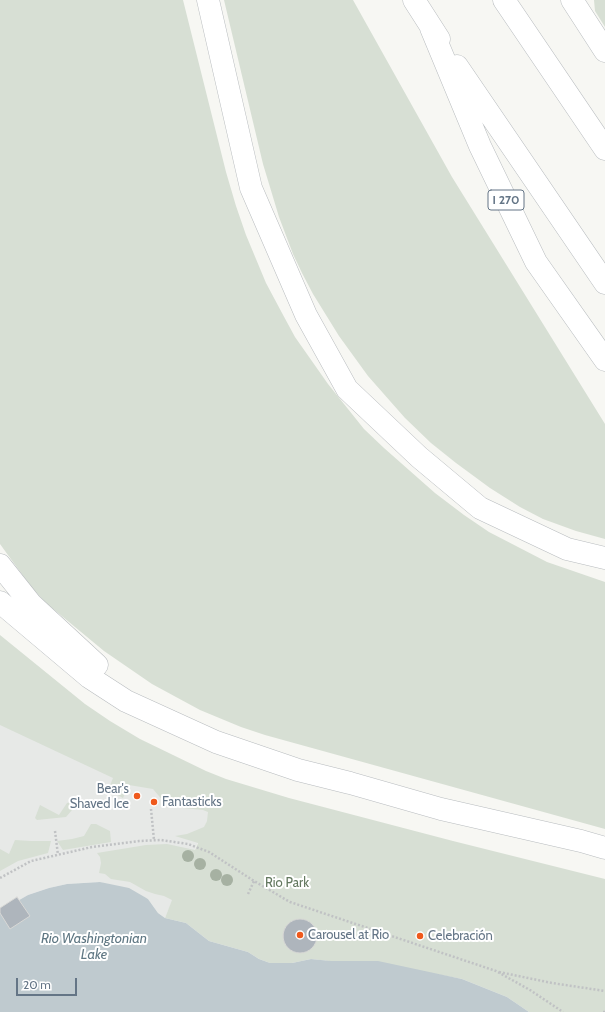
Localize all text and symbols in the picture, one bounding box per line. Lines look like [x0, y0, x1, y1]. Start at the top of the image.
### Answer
road number: I 270 [488, 190, 524, 210]
place label: Bear's Shaved Ice [70, 781, 129, 812]
marker: Bear's Shaved Ice [132, 791, 142, 801]
place label: Fantasticks [162, 794, 222, 810]
marker: Fantasticks [149, 797, 159, 807]
park label: Rio Park [265, 875, 309, 891]
place label: Carousel at Rio [308, 927, 389, 943]
place label: Celebración [428, 928, 493, 944]
marker: Carousel at Rio [295, 930, 305, 940]
water label: Rio Washingtonian Lake [41, 931, 147, 964]
marker: Celebración [415, 931, 425, 941]
scale bar [18, 970, 79, 996]
text: 20 m [23, 977, 51, 992]

